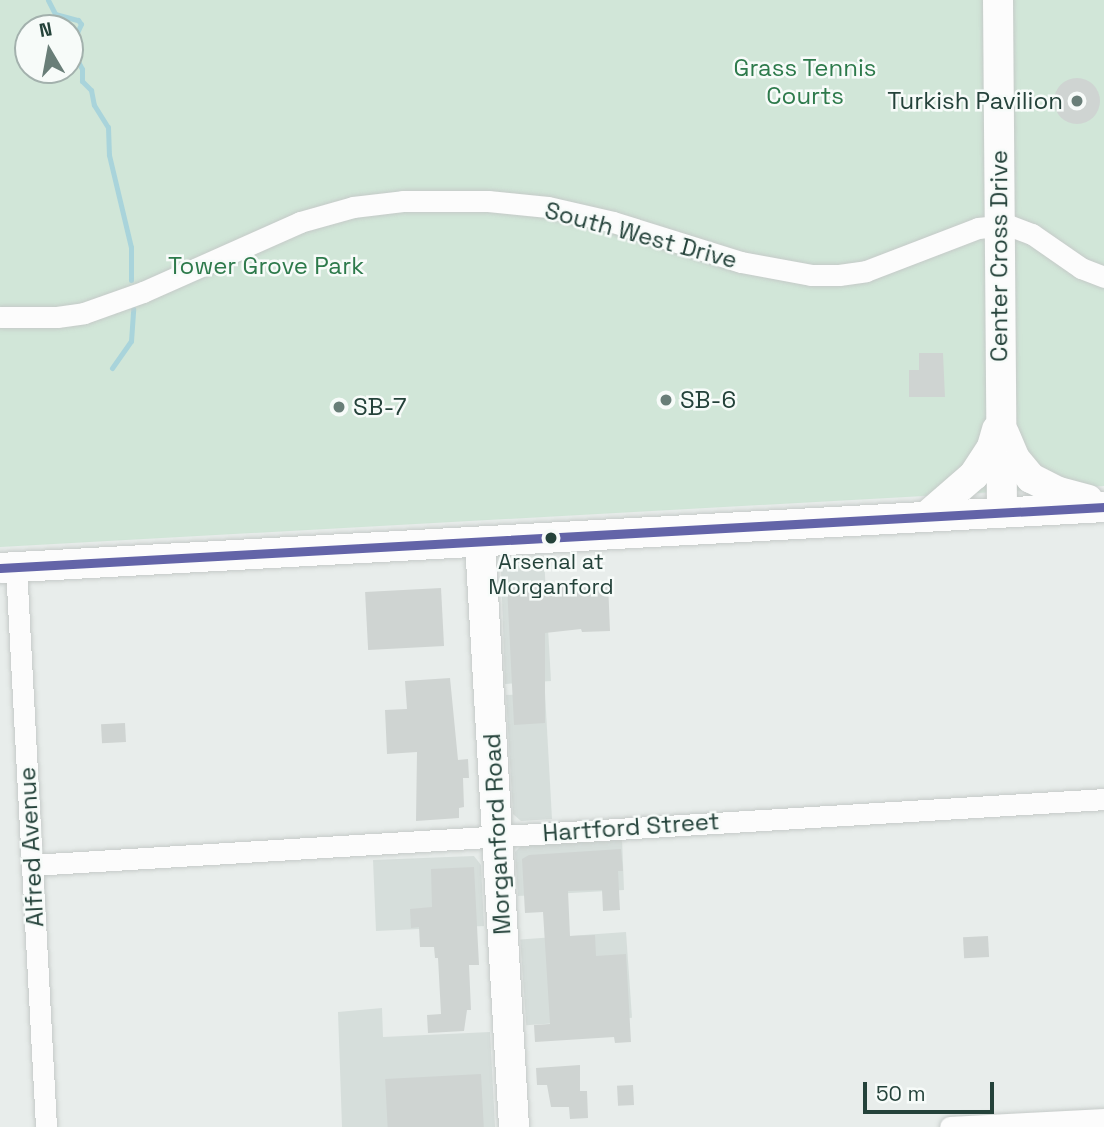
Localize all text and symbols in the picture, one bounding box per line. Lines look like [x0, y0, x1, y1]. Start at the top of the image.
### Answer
north arrow [14, 14, 84, 84]
text: N [37, 16, 54, 43]
park label: Grass Tennis Courts [733, 54, 877, 110]
place label: Turkish Pavilion [887, 87, 1063, 115]
marker: Turkish Pavilion [1069, 93, 1085, 109]
street label: Center Cross Drive [985, 150, 1013, 362]
street label: South West Drive [542, 195, 740, 275]
park label: Tower Grove Park [168, 252, 364, 280]
place label: SB-6 [680, 386, 736, 414]
marker: SB-6 [658, 392, 674, 408]
place label: SB-7 [353, 393, 407, 421]
marker: SB-7 [331, 399, 347, 415]
marker: Arsenal at Morganford [544, 531, 558, 545]
place label: Arsenal at Morganford [488, 548, 614, 600]
street label: Morganford Road [477, 732, 517, 936]
street label: Alfred Avenue [12, 766, 50, 928]
street label: Hartford Street [542, 806, 720, 848]
scale bar [866, 1068, 997, 1112]
text: 50 m [876, 1080, 926, 1107]

